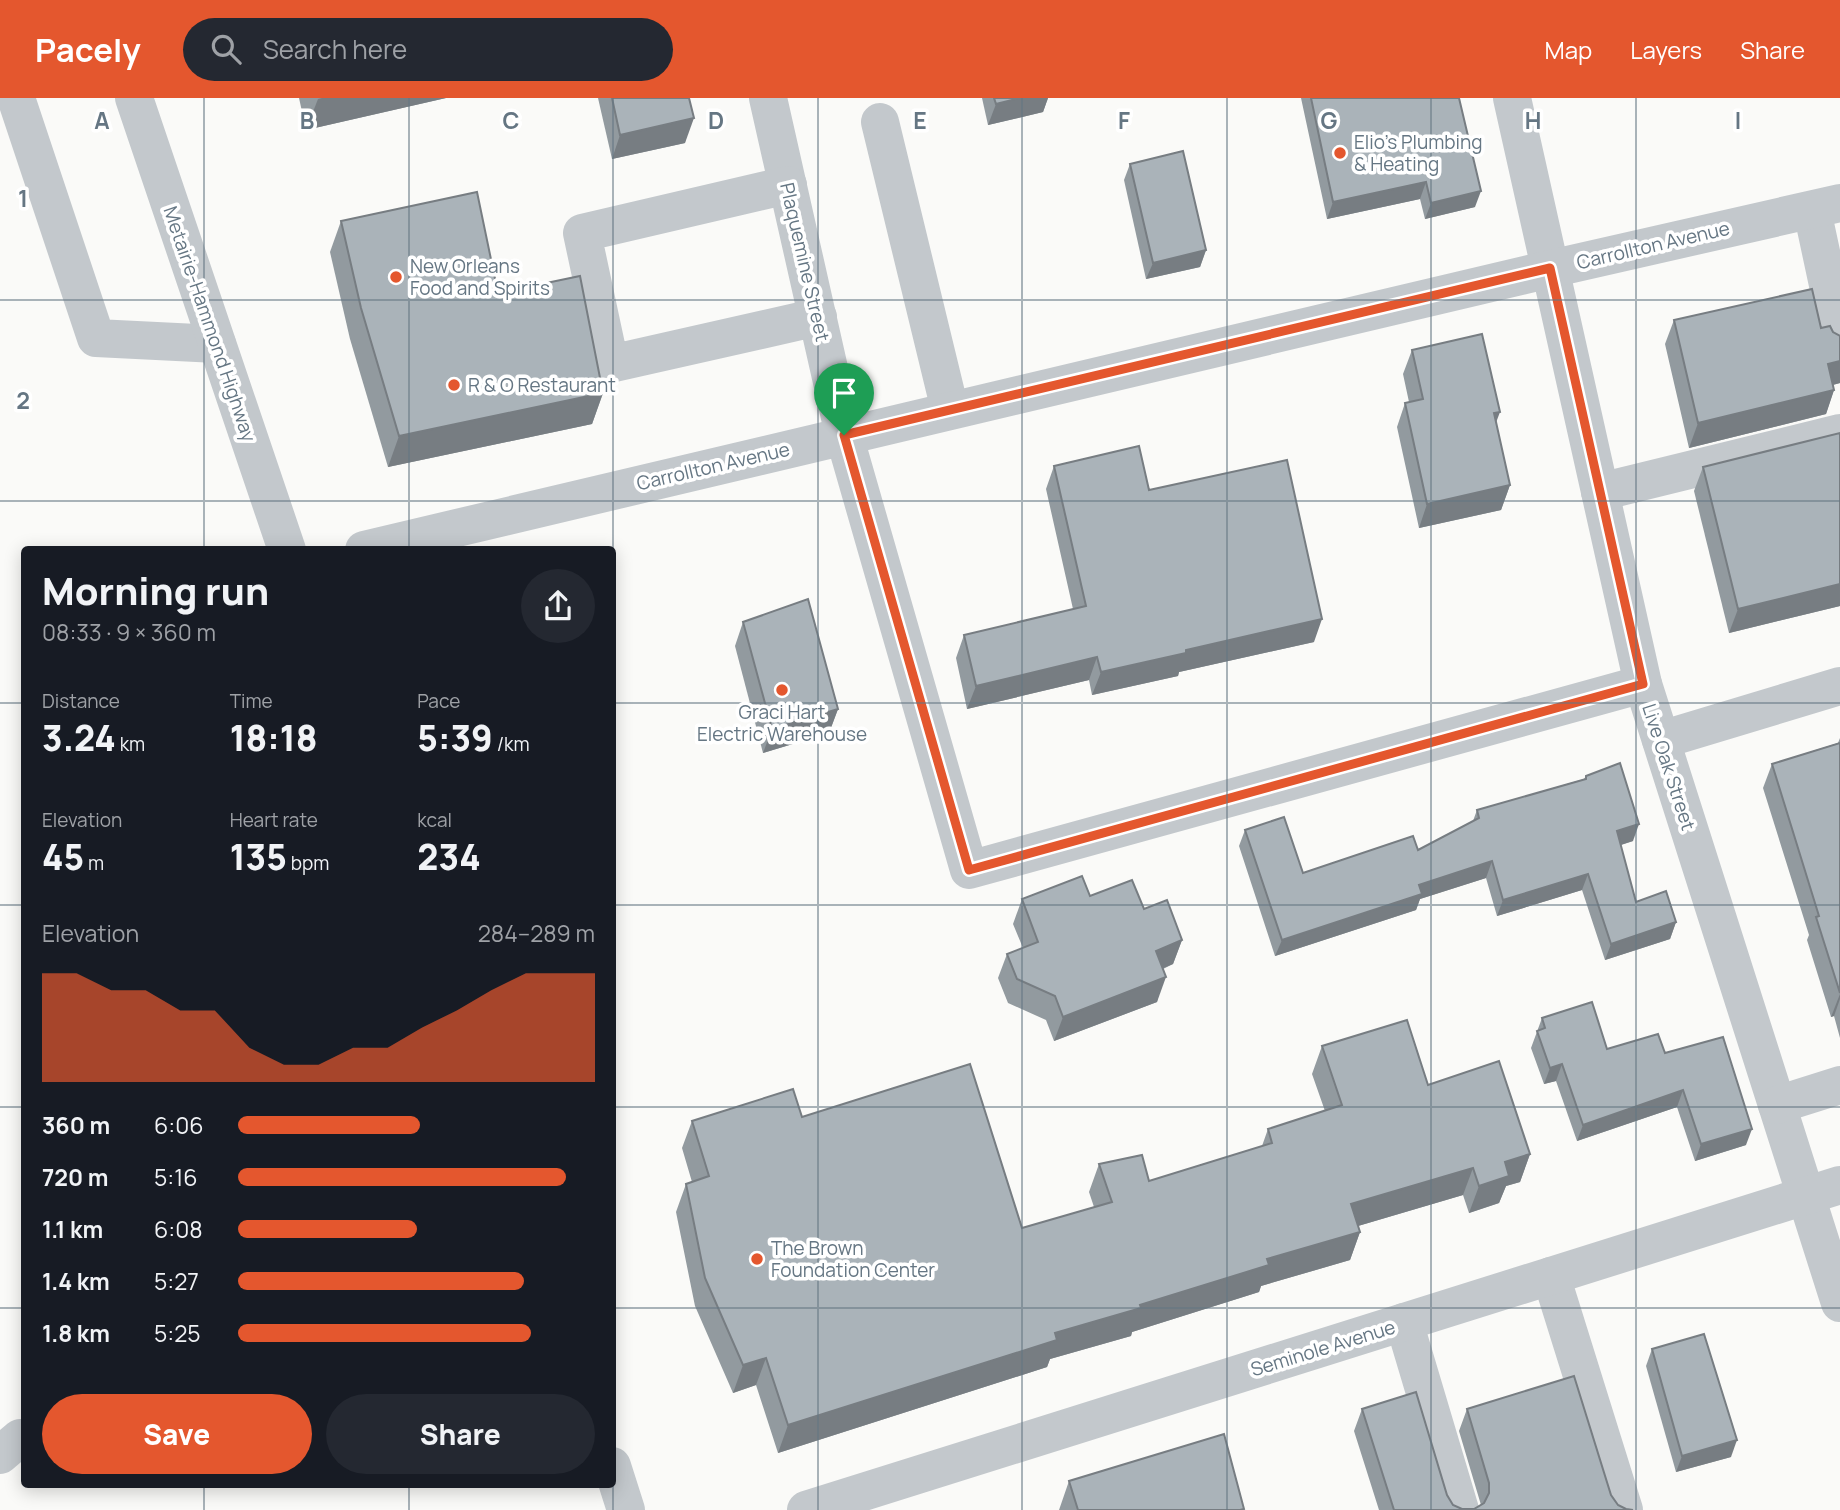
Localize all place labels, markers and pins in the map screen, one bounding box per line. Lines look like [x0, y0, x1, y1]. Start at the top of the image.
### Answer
place label: Elio's Plumbing & Heating [1354, 129, 1483, 177]
marker: Elio's Plumbing & Heating [1332, 145, 1348, 161]
place label: New Orleans Food and Spirits [410, 253, 550, 301]
marker: New Orleans Food and Spirits [388, 269, 404, 285]
pin [814, 363, 874, 435]
place label: R & O Restaurant [468, 372, 616, 398]
marker: R & O Restaurant [446, 377, 462, 393]
marker: Graci Hart Electric Warehouse [774, 682, 790, 698]
place label: Graci Hart Electric Warehouse [697, 699, 867, 747]
place label: The Brown Foundation Center [771, 1235, 935, 1283]
marker: The Brown Foundation Center [749, 1251, 765, 1267]

